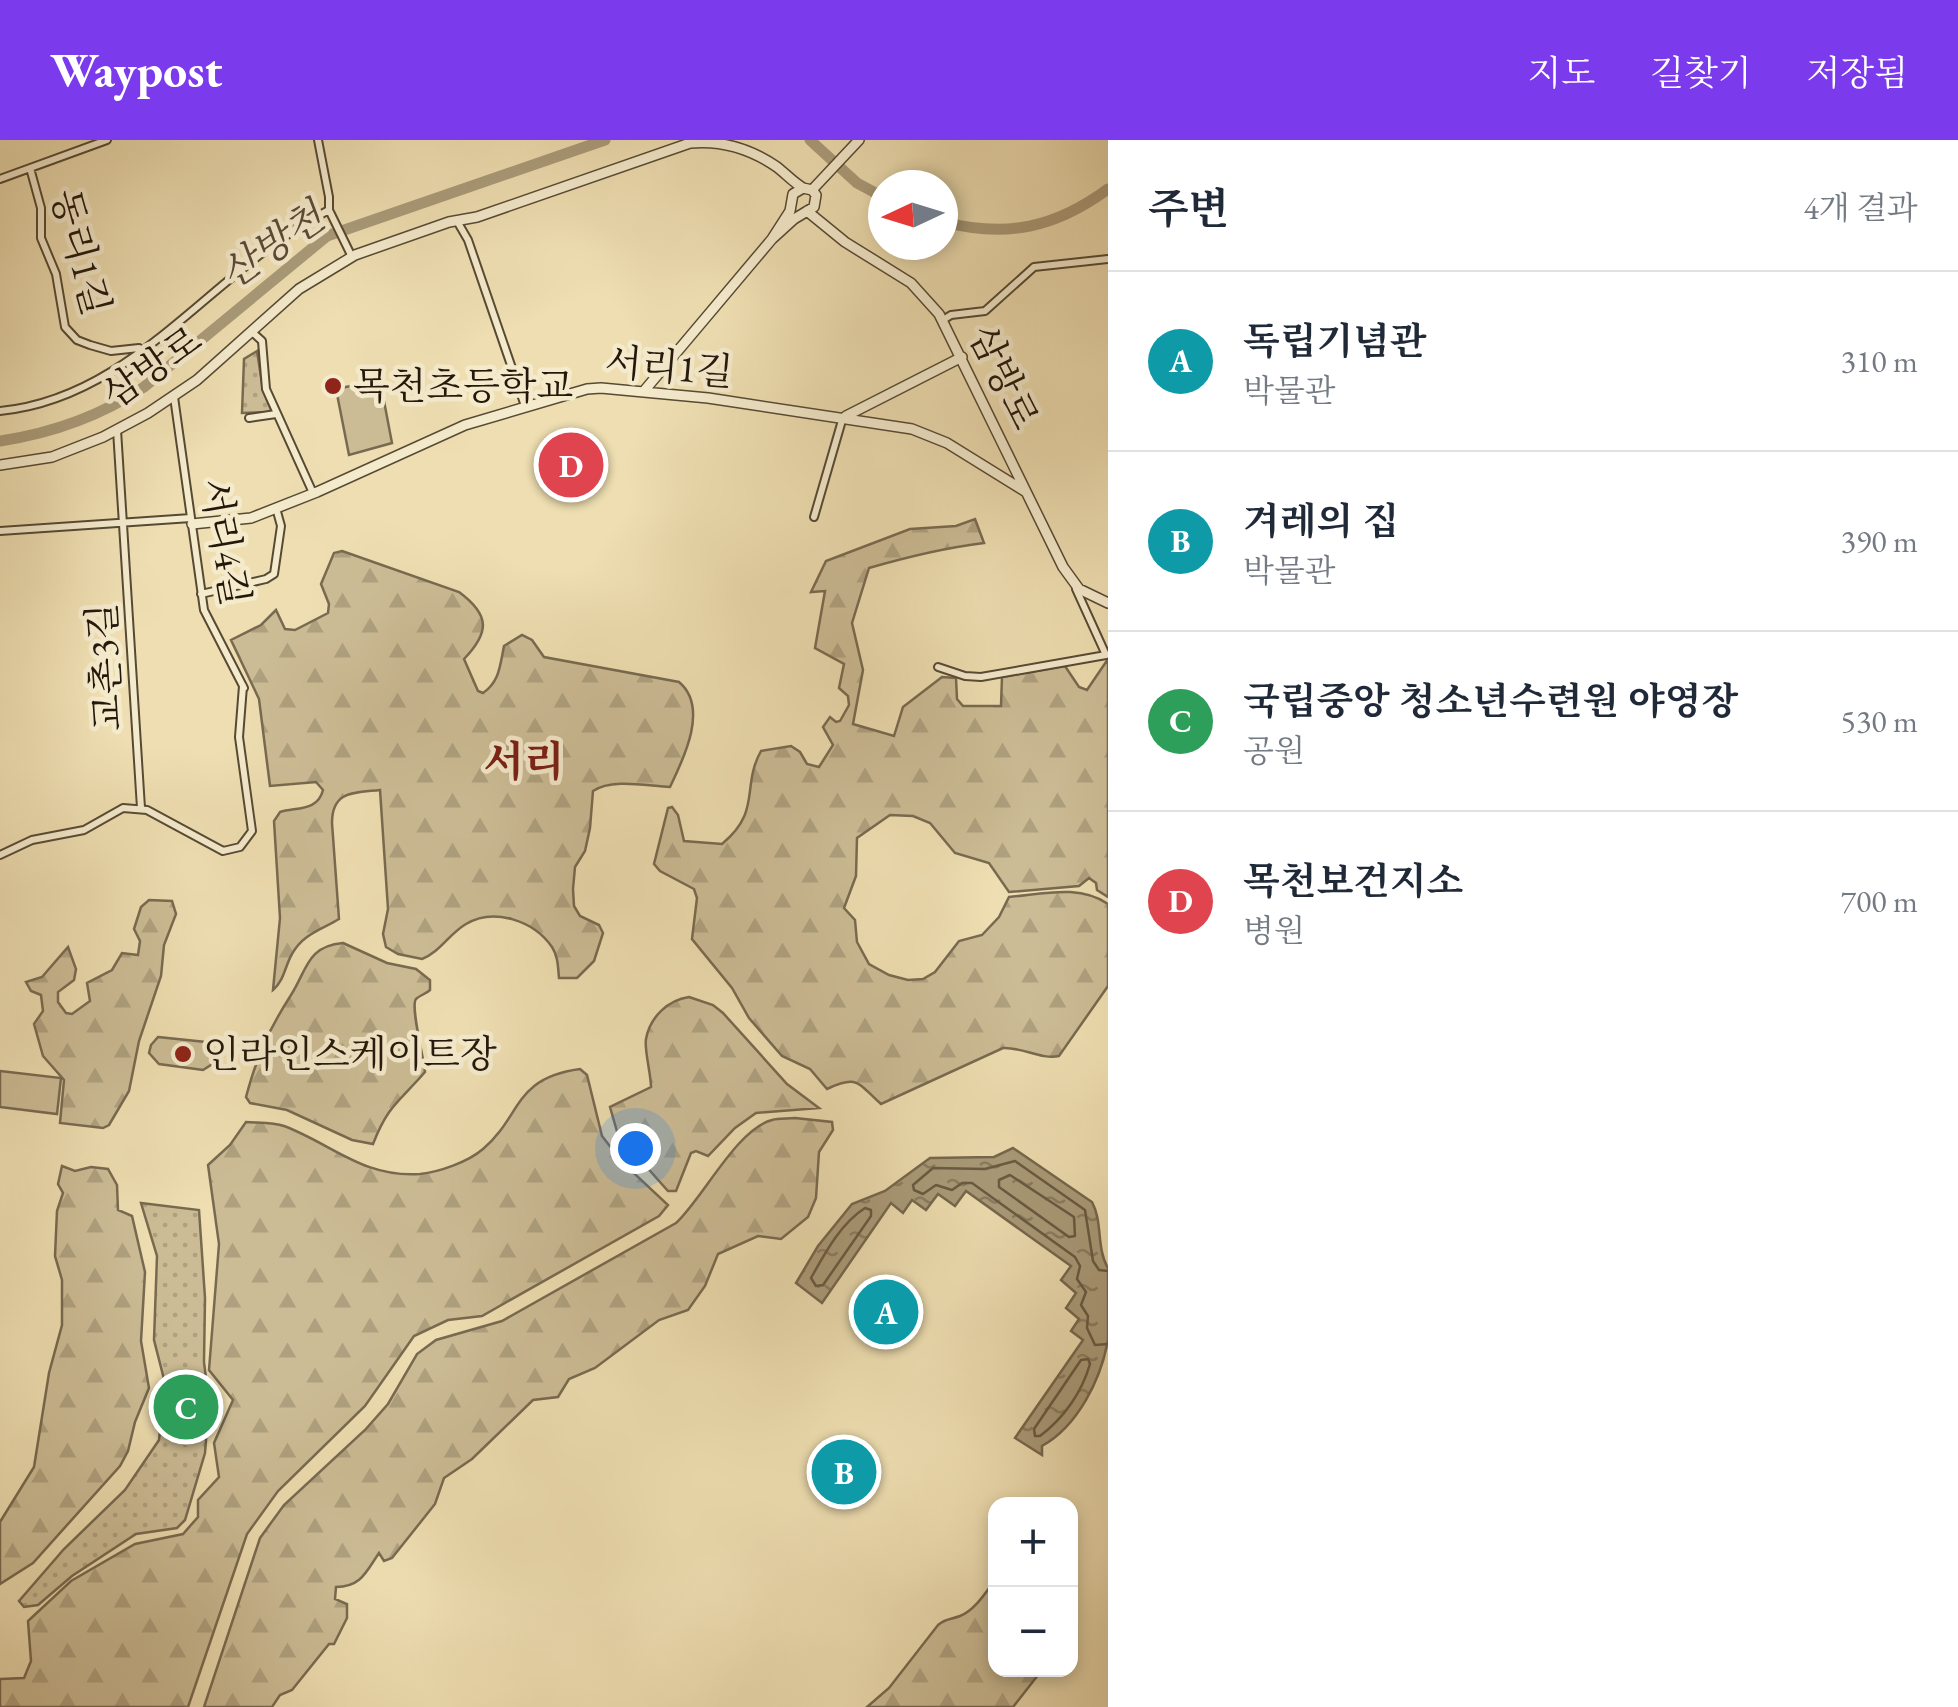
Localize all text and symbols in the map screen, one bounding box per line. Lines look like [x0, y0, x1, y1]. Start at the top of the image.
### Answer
text: Waypost [50, 39, 222, 101]
text: 지도 [1528, 50, 1595, 95]
text: 길찾기 [1650, 50, 1752, 95]
text: 저장됨 [1807, 50, 1908, 95]
north arrow [868, 170, 958, 260]
text: 주변 [1148, 181, 1229, 236]
street label: 동리1길 [41, 184, 122, 320]
text: 4개 결과 [1804, 187, 1918, 229]
water label: 산방천 [210, 189, 336, 300]
street label: 삼방로 [93, 315, 211, 418]
text: 독립기념관 [1243, 316, 1427, 365]
street label: 삼방로 [958, 317, 1051, 437]
street label: 서리1길 [603, 337, 735, 397]
text: A [1169, 340, 1192, 382]
text: 310 m [1841, 340, 1918, 382]
place label: 목천초등학교 [353, 361, 573, 410]
text: 박물관 [1243, 370, 1336, 412]
marker: 목천초등학교 [322, 375, 344, 397]
pin: D [538, 428, 604, 502]
street label: 서리4길 [190, 474, 261, 609]
text: 겨레의 집 [1243, 496, 1399, 545]
text: B [1170, 520, 1191, 562]
text: 390 m [1841, 520, 1918, 562]
text: 박물관 [1243, 550, 1336, 592]
street label: 교촌3길 [77, 602, 132, 732]
text: 국립중앙 청소년수련원 야영장 [1243, 676, 1738, 725]
text: C [1169, 700, 1192, 742]
text: 530 m [1841, 700, 1918, 742]
text: 공원 [1243, 730, 1305, 772]
district label: 서리 [483, 734, 565, 789]
text: 목천보건지소 [1243, 856, 1463, 905]
text: D [1168, 880, 1193, 922]
text: 700 m [1841, 880, 1918, 922]
text: 병원 [1243, 910, 1305, 952]
place label: 인라인스케이트장 [203, 1029, 497, 1078]
marker: 인라인스케이트장 [172, 1043, 194, 1065]
your location [610, 1123, 661, 1174]
pin: A [854, 1274, 918, 1350]
pin: C [154, 1370, 218, 1444]
pin: B [812, 1434, 876, 1510]
map controls [988, 1497, 1078, 1677]
button: + [988, 1497, 1078, 1587]
button: − [988, 1587, 1078, 1677]

